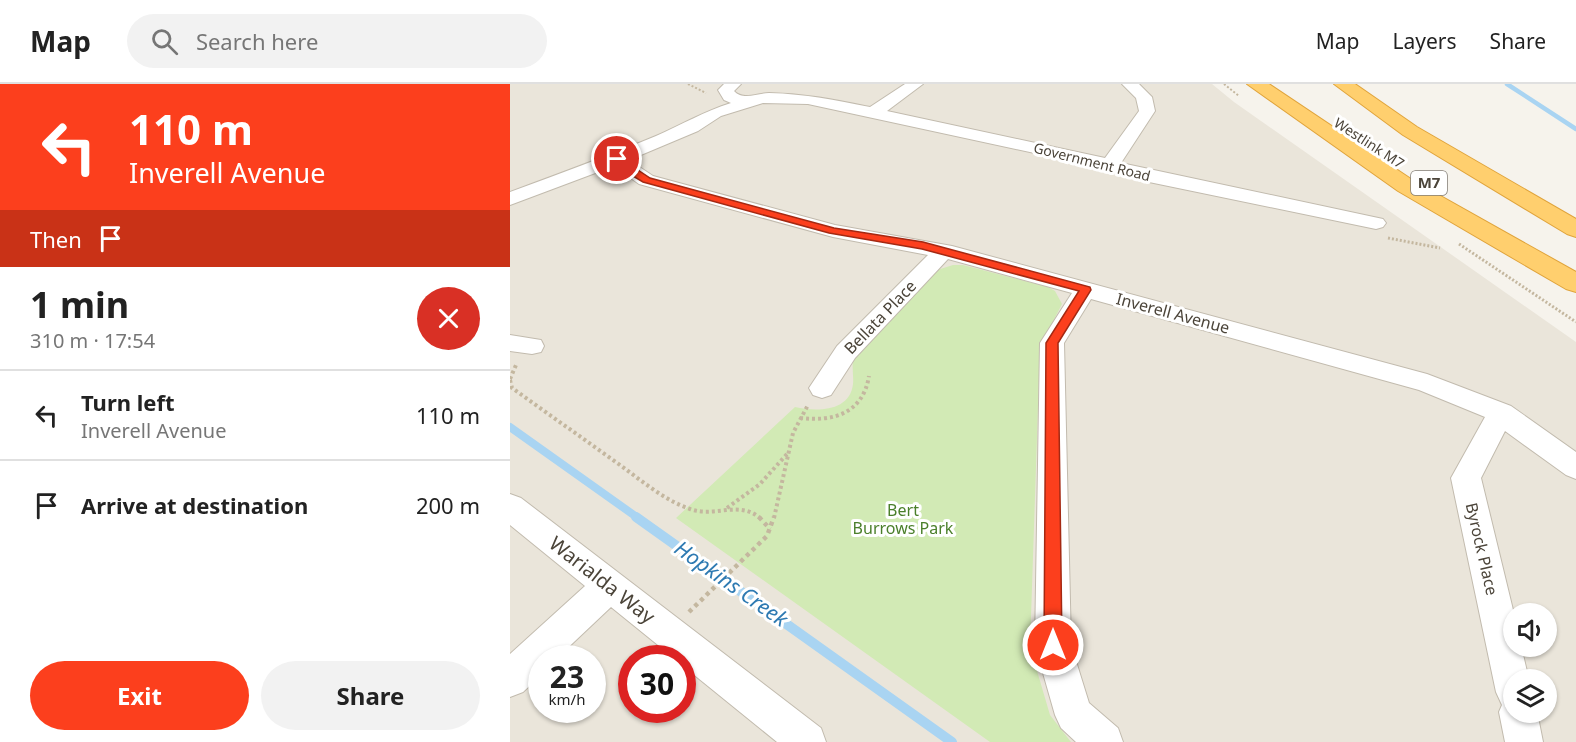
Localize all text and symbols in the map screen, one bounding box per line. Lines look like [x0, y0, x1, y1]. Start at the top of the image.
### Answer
search box [127, 14, 547, 68]
text: Map [30, 22, 91, 60]
icon: search [148, 25, 181, 58]
text: Search here [196, 26, 318, 56]
text: Map [1316, 27, 1360, 55]
text: Layers [1393, 27, 1457, 55]
text: Share [1490, 27, 1546, 55]
text: 110 m [129, 100, 253, 157]
icon: left [30, 108, 108, 186]
street label: Westlink M7 [1331, 113, 1408, 172]
pin [591, 133, 642, 184]
street label: Government Road [1032, 138, 1153, 185]
icon: arrive [600, 142, 633, 175]
text: Inverell Avenue [129, 154, 325, 191]
road number: M7 [1411, 171, 1447, 195]
icon: arrive [94, 222, 127, 255]
text: Then [30, 224, 82, 254]
street label: Bellata Place [839, 275, 921, 359]
text: 1 min [30, 280, 129, 329]
button: close [417, 287, 480, 350]
street label: Inverell Avenue [1114, 287, 1232, 339]
text: 310 m · 17:54 [30, 327, 155, 354]
text: Turn left [81, 387, 175, 417]
icon: left [30, 399, 63, 432]
text: 110 m [416, 400, 480, 430]
text: Inverell Avenue [81, 417, 226, 444]
icon: arrive [30, 489, 63, 522]
text: Arrive at destination [81, 490, 308, 520]
text: 200 m [416, 490, 480, 520]
park label: Bert Burrows Park [853, 499, 954, 539]
street label: Byrock Place [1461, 501, 1503, 597]
street label: Warialda Way [544, 530, 662, 630]
water label: Hopkins Creek [669, 534, 795, 634]
map controls [1503, 603, 1557, 723]
button: sound [1503, 603, 1557, 657]
position arrow [1021, 613, 1085, 677]
speed limit sign: 30 [618, 645, 696, 723]
text: 23 [550, 656, 584, 697]
button: Exit [30, 661, 249, 730]
button: Share [261, 661, 480, 730]
button: layers [1503, 669, 1557, 723]
text: km/h [549, 689, 585, 709]

